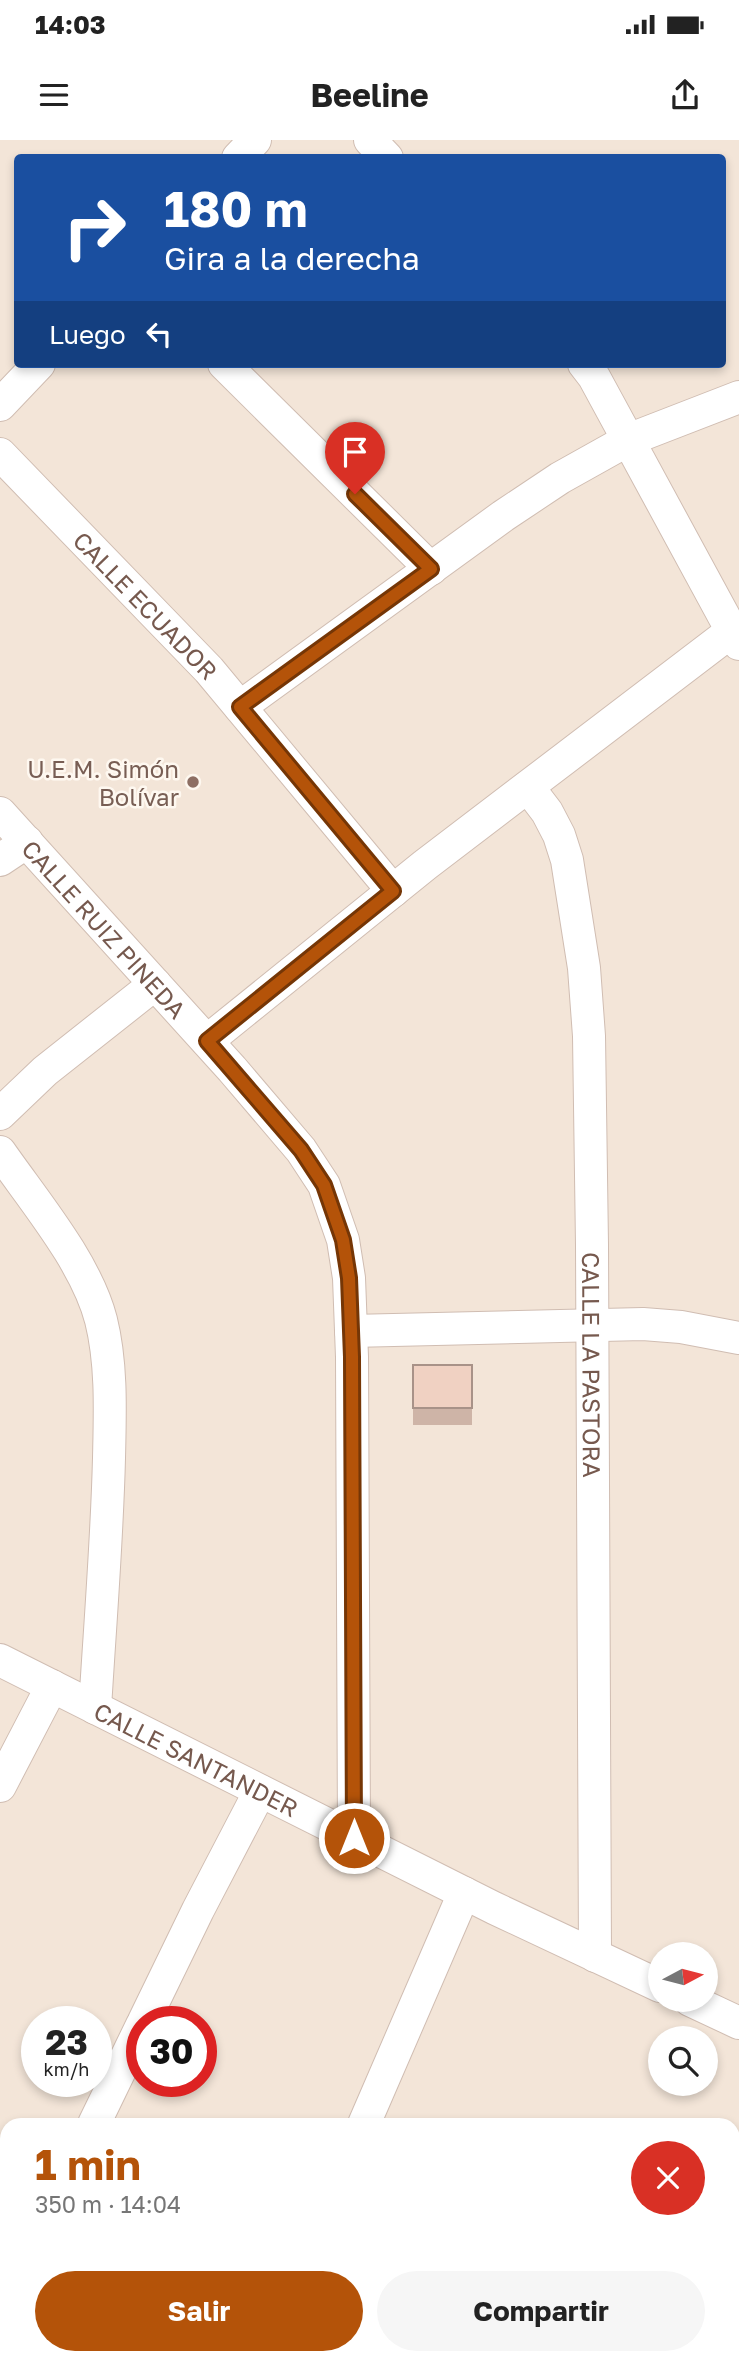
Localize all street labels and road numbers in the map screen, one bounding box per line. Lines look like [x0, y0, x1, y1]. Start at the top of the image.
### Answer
street label: CALLE ECUADOR [68, 525, 224, 685]
street label: CALLE RUIZ PINEDA [17, 834, 193, 1024]
street label: CALLE LA PASTORA [578, 1252, 607, 1478]
street label: CALLE SANTANDER [90, 1695, 303, 1822]

